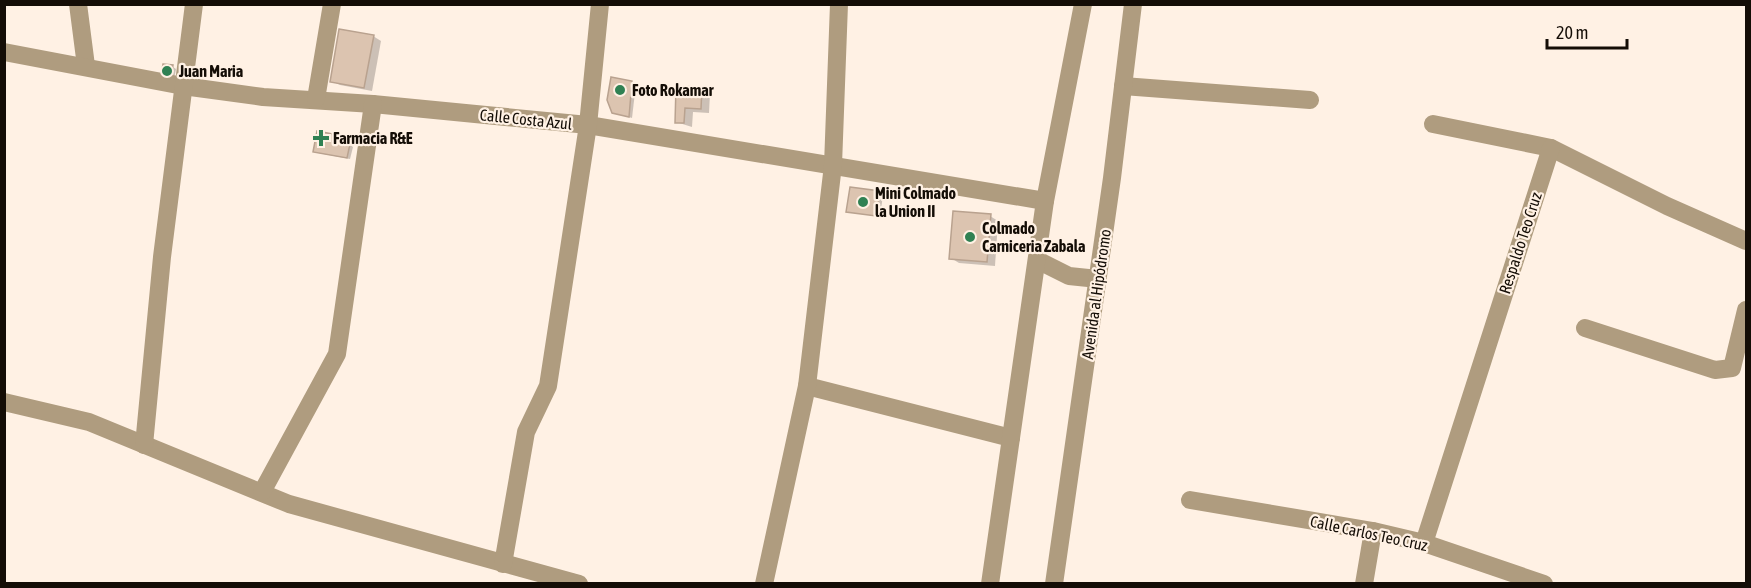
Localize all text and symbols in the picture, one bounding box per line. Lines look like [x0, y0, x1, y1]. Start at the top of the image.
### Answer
scale bar [1547, 12, 1626, 50]
text: 20 m [1556, 22, 1588, 43]
place label: Juan Maria [178, 62, 243, 80]
marker: Juan Maria [160, 64, 174, 78]
place label: Foto Rokamar [632, 81, 714, 99]
marker: Foto Rokamar [613, 83, 627, 97]
street label: Calle Costa Azul [479, 105, 574, 133]
place label: Farmacia R&E [333, 129, 413, 147]
marker: Farmacia R&E [314, 131, 328, 145]
place label: Mini Colmado la Union II [875, 184, 957, 220]
street label: Respaldo Teo Cruz [1495, 190, 1546, 296]
marker: Mini Colmado la Union II [856, 195, 870, 209]
place label: Colmado Carniceria Zabala [982, 219, 1085, 255]
street label: Avenida al Hipódromo [1078, 228, 1115, 360]
marker: Colmado Carniceria Zabala [963, 230, 977, 244]
street label: Calle Carlos Teo Cruz [1309, 512, 1430, 554]

